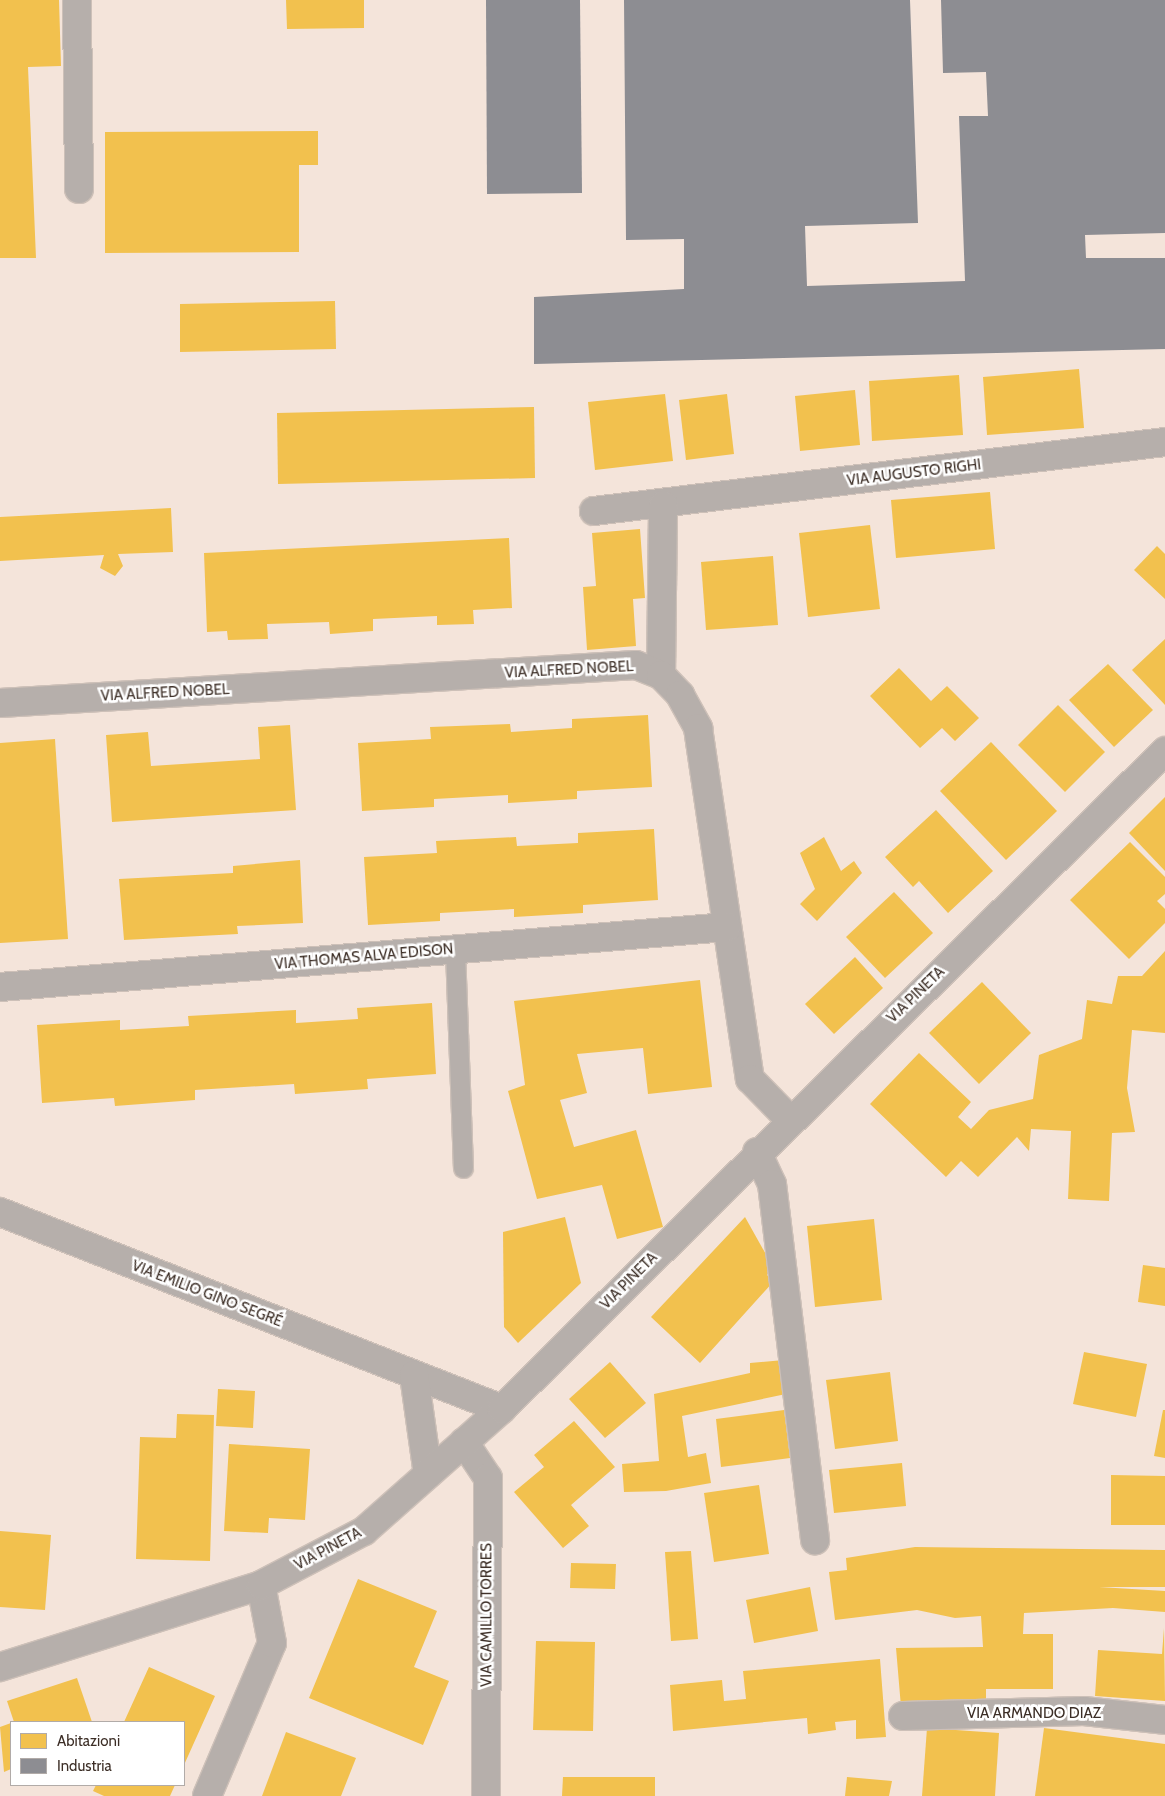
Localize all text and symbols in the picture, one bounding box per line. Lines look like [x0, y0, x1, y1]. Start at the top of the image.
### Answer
street label: VIA AUGUSTO RIGHI [846, 456, 982, 490]
street label: VIA ALFRED NOBEL [504, 658, 634, 682]
street label: VIA ALFRED NOBEL [100, 681, 230, 705]
street label: VIA THOMAS ALVA EDISON [274, 940, 454, 974]
street label: VIA PINETA [883, 963, 949, 1027]
street label: VIA PINETA [597, 1249, 661, 1313]
street label: VIA EMILIO GINO SEGRÉ [129, 1257, 285, 1331]
street label: VIA PINETA [291, 1524, 365, 1574]
street label: VIA CAMILLO TORRES [478, 1543, 496, 1687]
street label: VIA ARMANDO DIAZ [967, 1705, 1101, 1723]
legend [10, 1721, 185, 1786]
text: Abitazioni [57, 1732, 120, 1750]
text: Industria [57, 1757, 112, 1775]

